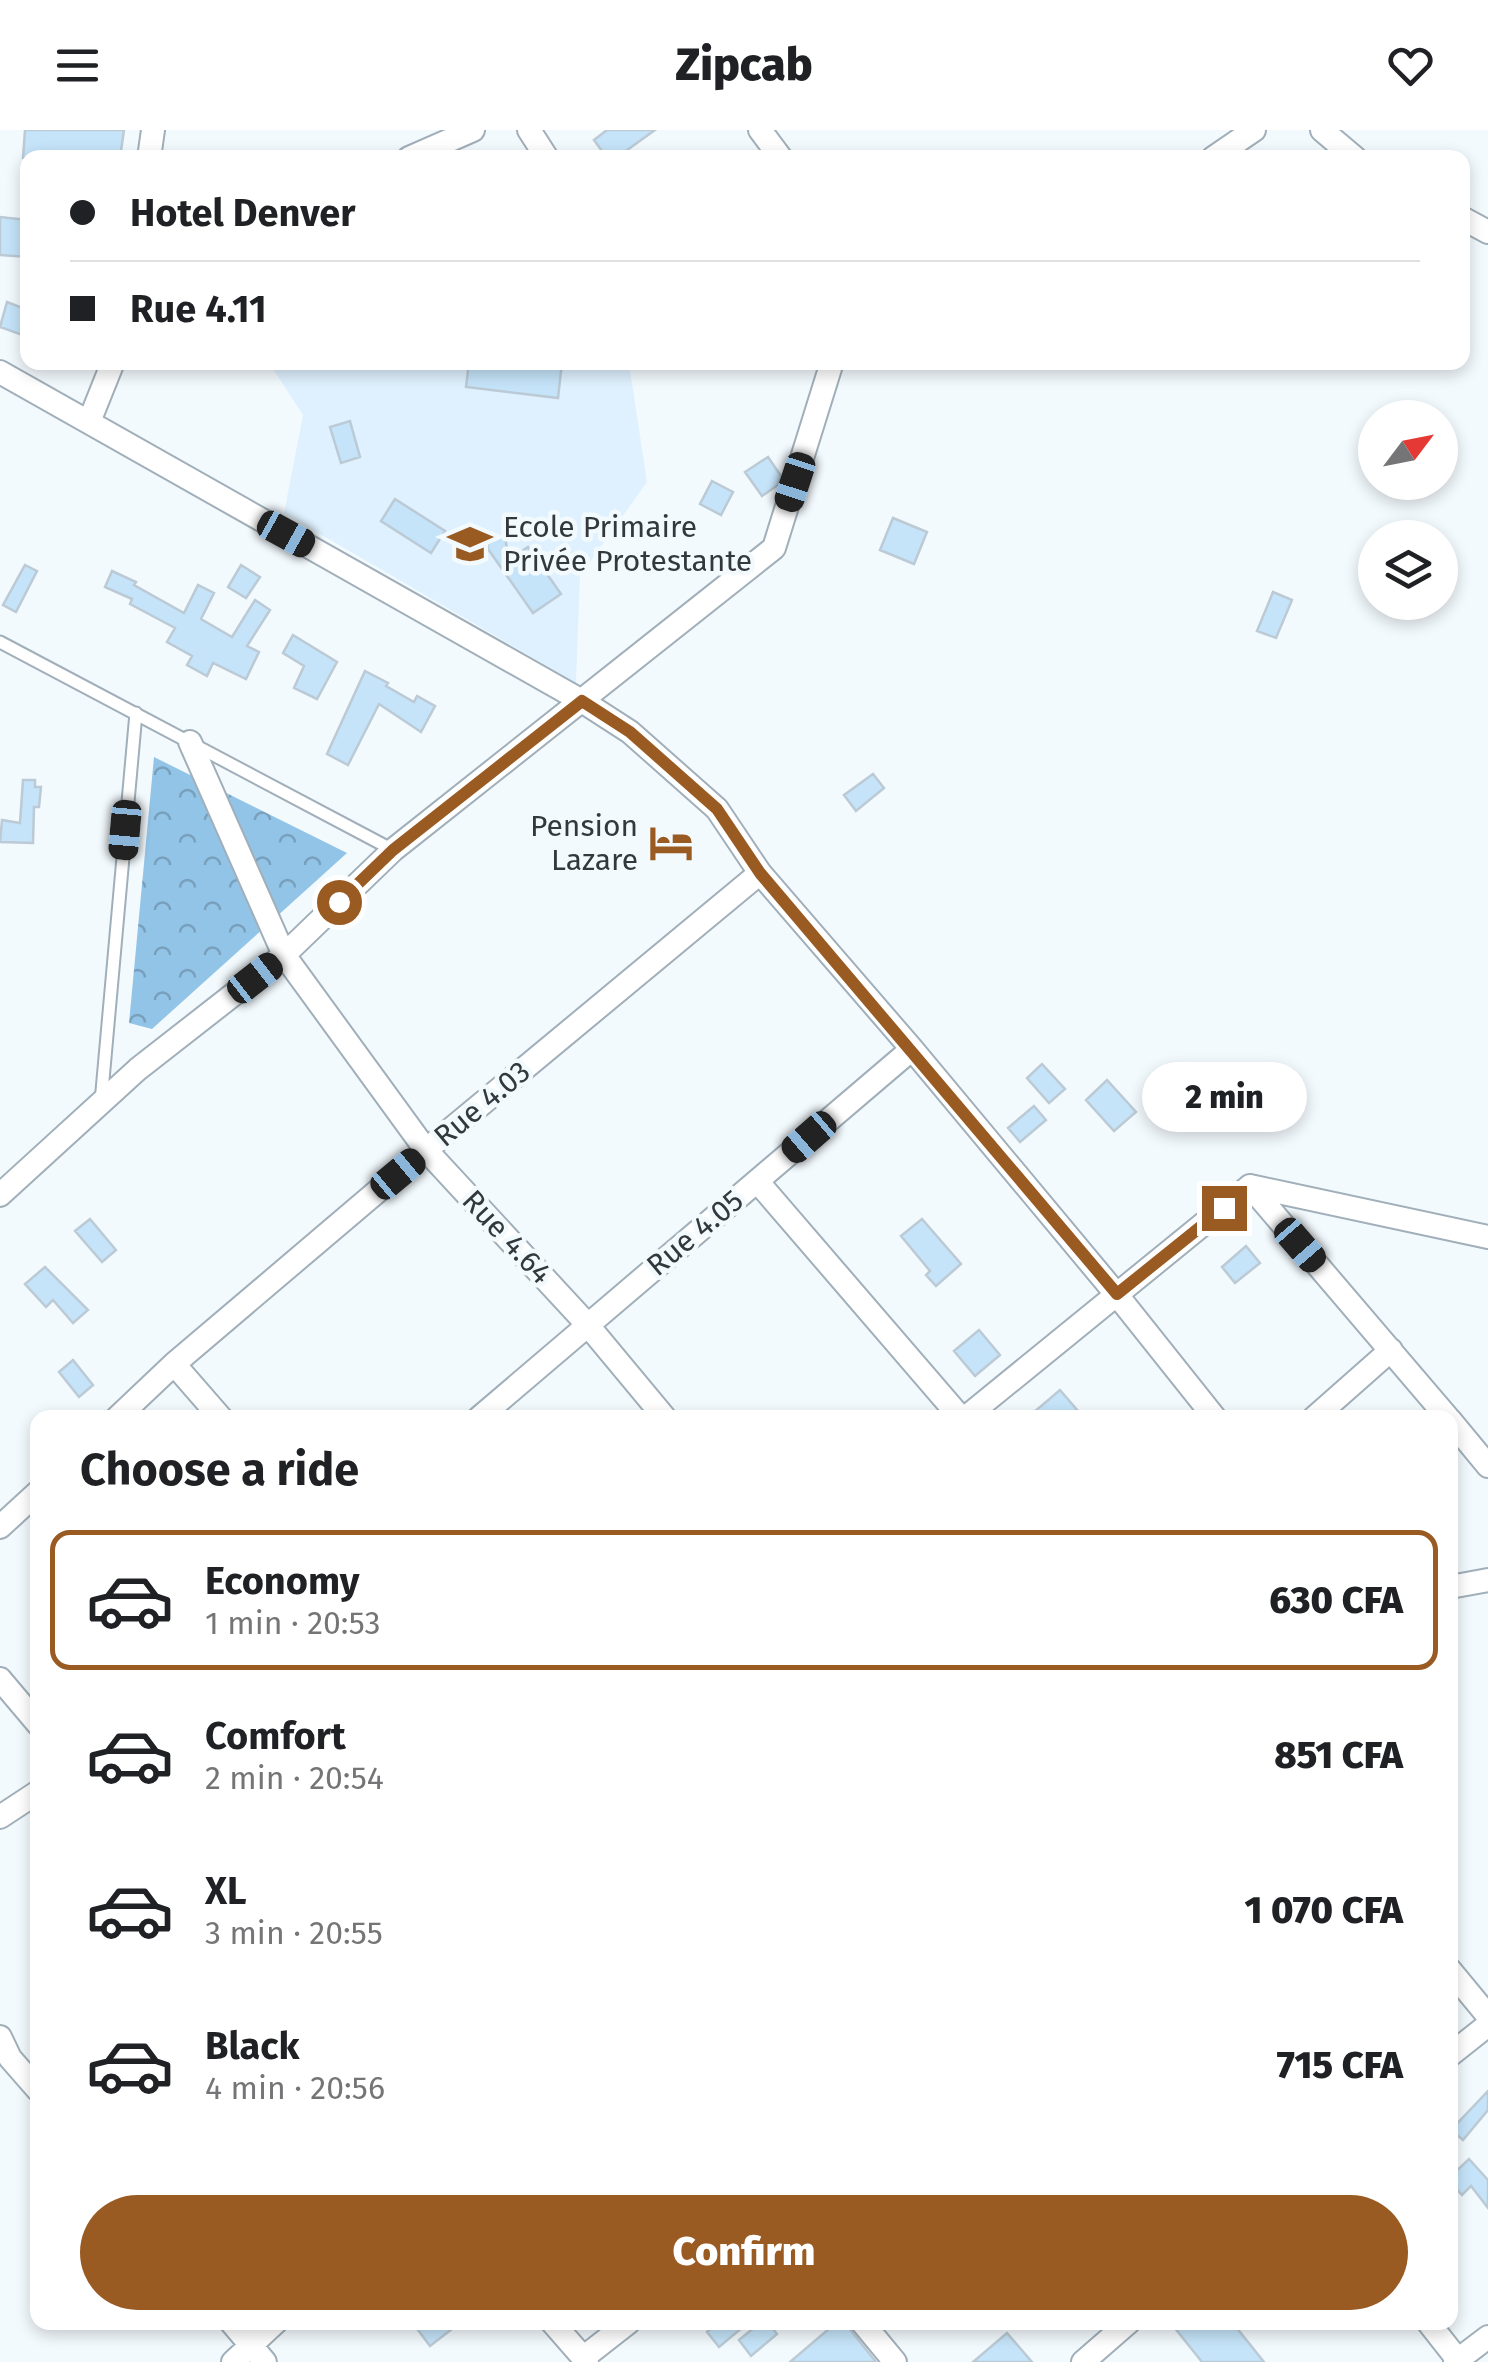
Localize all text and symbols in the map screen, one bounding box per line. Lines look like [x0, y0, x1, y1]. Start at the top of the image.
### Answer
icon: menu [50, 38, 105, 93]
text: Zipcab [675, 38, 813, 92]
icon: heart [1383, 38, 1438, 93]
text: Hotel Denver [130, 190, 356, 236]
text: Rue 4.11 [130, 286, 267, 332]
north arrow [1358, 400, 1458, 500]
map controls [1358, 400, 1458, 620]
car [771, 449, 819, 515]
car [252, 506, 320, 562]
place label: Ecole Primaire Privée Protestante [503, 509, 752, 579]
school or university icon: Ecole Primaire Privée Protestante [446, 520, 494, 568]
button: layers [1358, 520, 1458, 620]
car [107, 799, 143, 861]
place label: Pension Lazare [530, 808, 638, 878]
hotel icon: Pension Lazare [647, 819, 695, 867]
route start [317, 880, 362, 925]
car [222, 948, 288, 1008]
street label: Rue 4.03 [427, 1054, 537, 1154]
callout: 2 min [1142, 1063, 1306, 1133]
text: 2 min [1185, 1078, 1264, 1116]
car [777, 1106, 841, 1168]
car [365, 1143, 431, 1205]
street label: Rue 4.05 [640, 1182, 750, 1284]
street label: Rue 4.64 [455, 1183, 559, 1291]
route end [1202, 1186, 1247, 1231]
car [1269, 1213, 1331, 1277]
text: Choose a ride [80, 1443, 359, 1497]
icon: car [85, 1555, 175, 1645]
text: Economy [205, 1558, 360, 1604]
text: 630 CFA [1269, 1577, 1403, 1623]
text: 1 min · 20:53 [205, 1604, 380, 1642]
icon: car [85, 1710, 175, 1800]
text: Comfort [205, 1713, 346, 1759]
text: 851 CFA [1274, 1732, 1403, 1778]
text: 2 min · 20:54 [205, 1759, 384, 1797]
icon: car [85, 1865, 175, 1955]
text: XL [205, 1868, 247, 1914]
text: 1 070 CFA [1244, 1887, 1403, 1933]
text: 3 min · 20:55 [205, 1914, 383, 1952]
icon: car [85, 2020, 175, 2110]
text: Black [205, 2023, 300, 2069]
text: 715 CFA [1277, 2042, 1403, 2088]
text: 4 min · 20:56 [205, 2069, 385, 2107]
button: Confirm [80, 2195, 1408, 2310]

